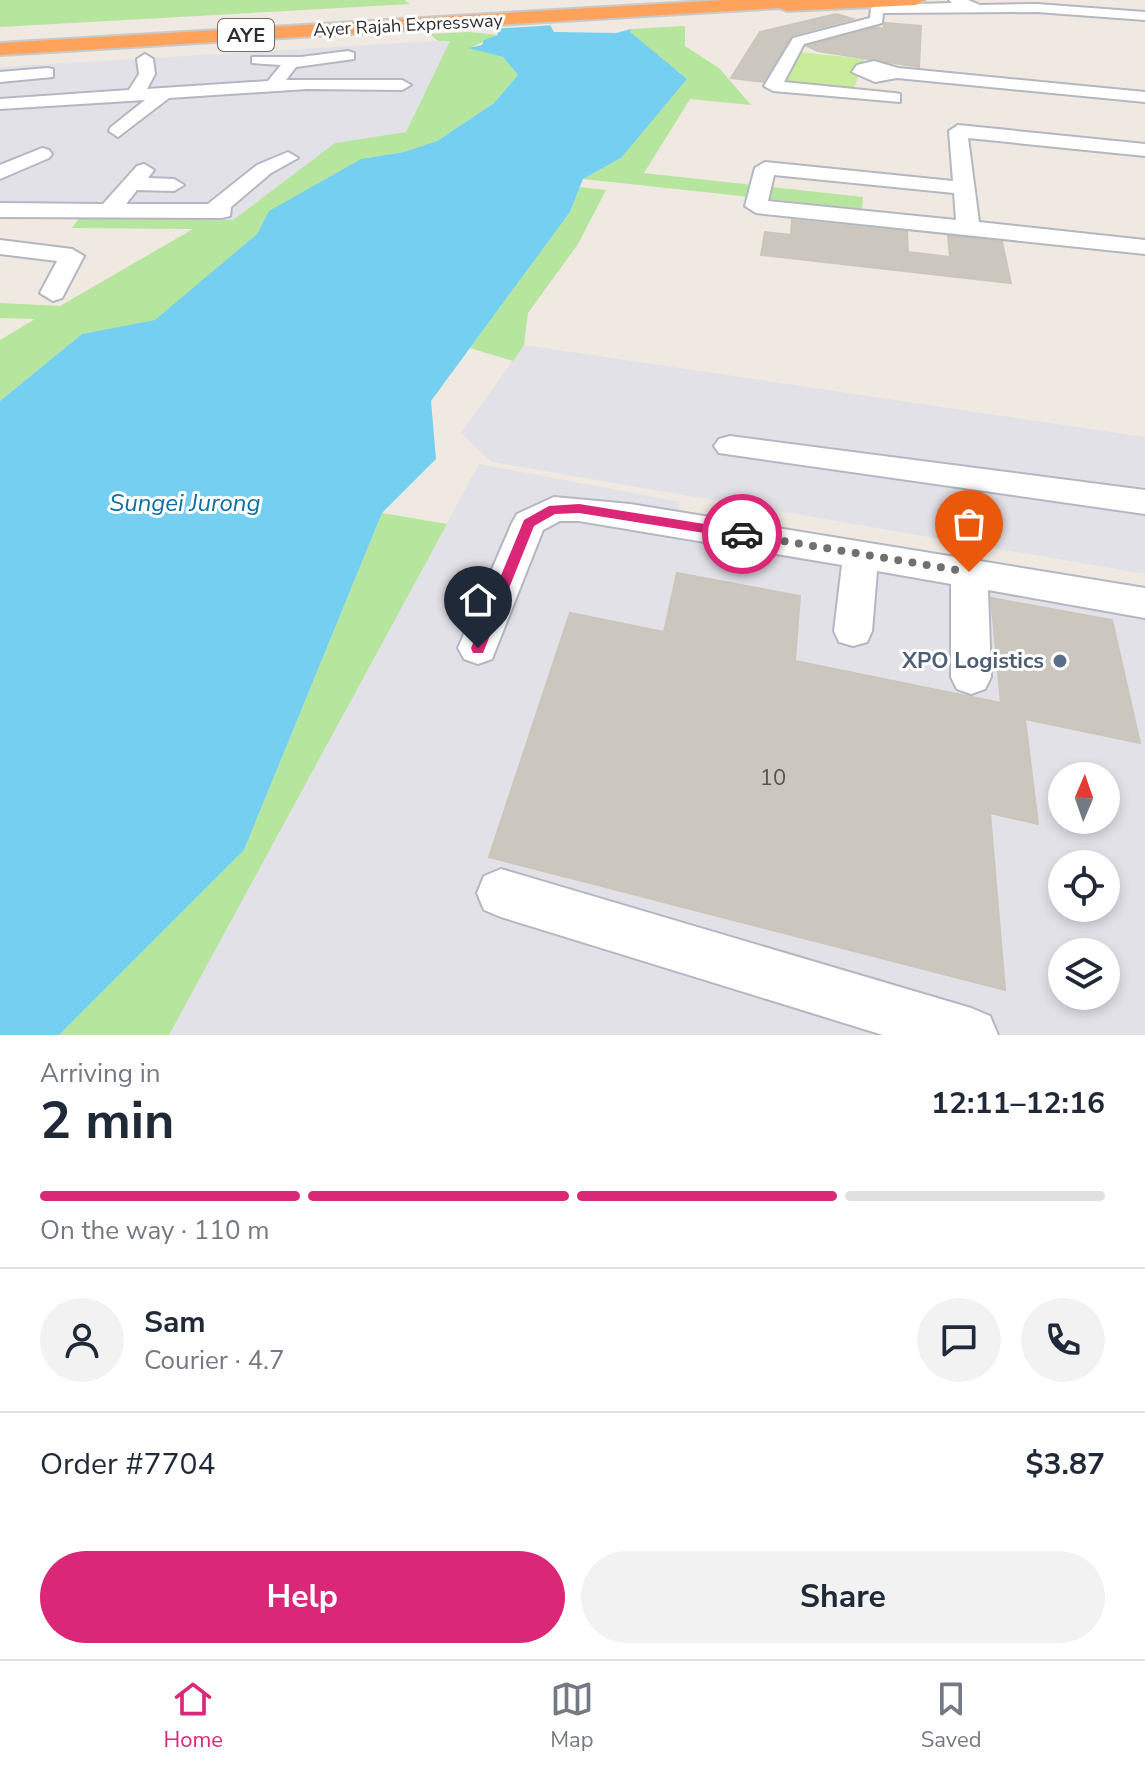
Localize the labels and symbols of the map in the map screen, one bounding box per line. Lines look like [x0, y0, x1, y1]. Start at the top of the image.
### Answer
street label: Ayer Rajah Expressway [313, 8, 504, 42]
road number: AYE [218, 19, 274, 51]
water label: Sungei Jurong [109, 487, 261, 519]
pin [935, 490, 1003, 572]
courier [702, 494, 782, 574]
pin [444, 566, 512, 648]
place label: XPO Logistics [901, 646, 1044, 676]
marker: XPO Logistics [1051, 652, 1069, 670]
north arrow [1048, 762, 1120, 834]
house number: 10 [760, 763, 786, 793]

